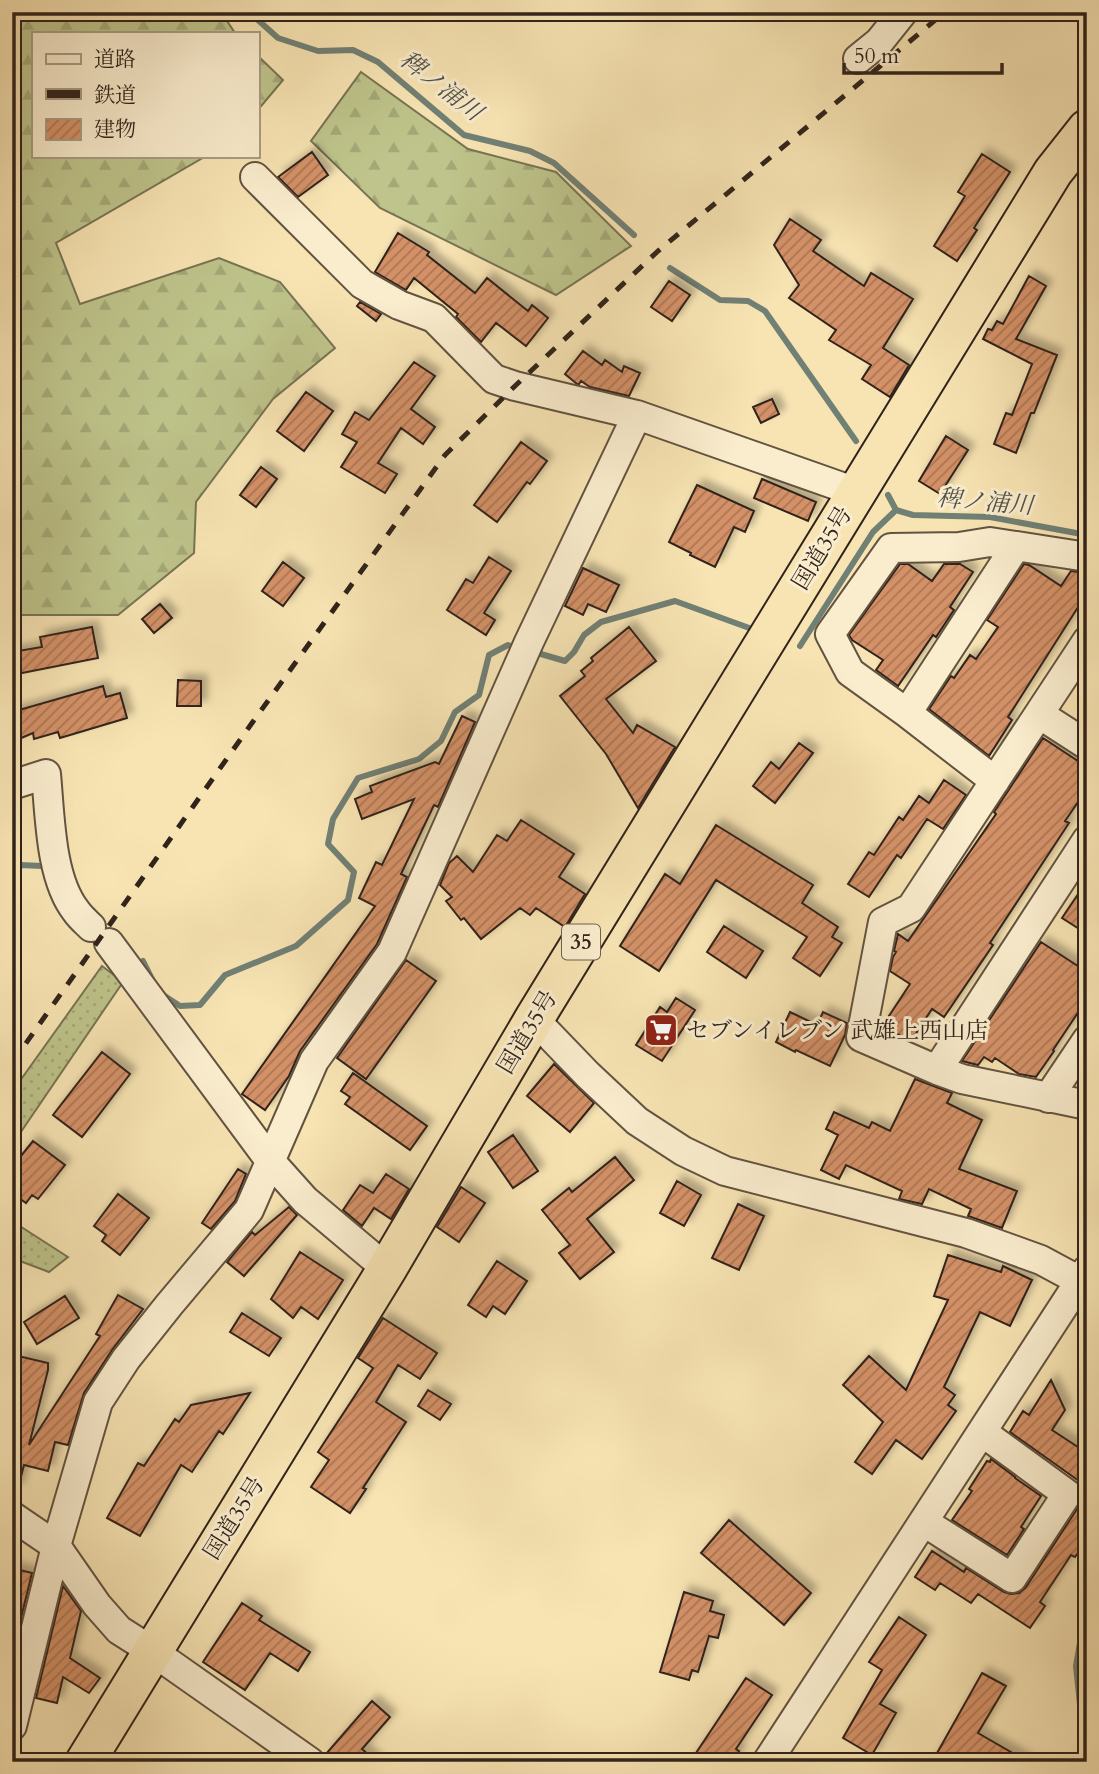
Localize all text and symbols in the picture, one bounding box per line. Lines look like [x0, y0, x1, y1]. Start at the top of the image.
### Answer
legend [32, 32, 259, 158]
scale bar [844, 32, 1001, 76]
text: 50 m [854, 42, 899, 71]
water label: 稗ノ浦川 [393, 43, 491, 130]
text: 道路 [94, 45, 136, 74]
text: 鉄道 [94, 81, 136, 110]
text: 建物 [94, 115, 136, 144]
water label: 稗ノ浦川 [936, 481, 1037, 523]
street label: 国道35号 [785, 500, 859, 596]
road number: 35 [562, 925, 600, 960]
street label: 国道35号 [490, 984, 564, 1080]
supermarket icon: セブンイレブン 武雄上西山店 [642, 1011, 680, 1049]
place label: セブンイレブン 武雄上西山店 [686, 1015, 988, 1046]
street label: 国道35号 [196, 1471, 272, 1565]

